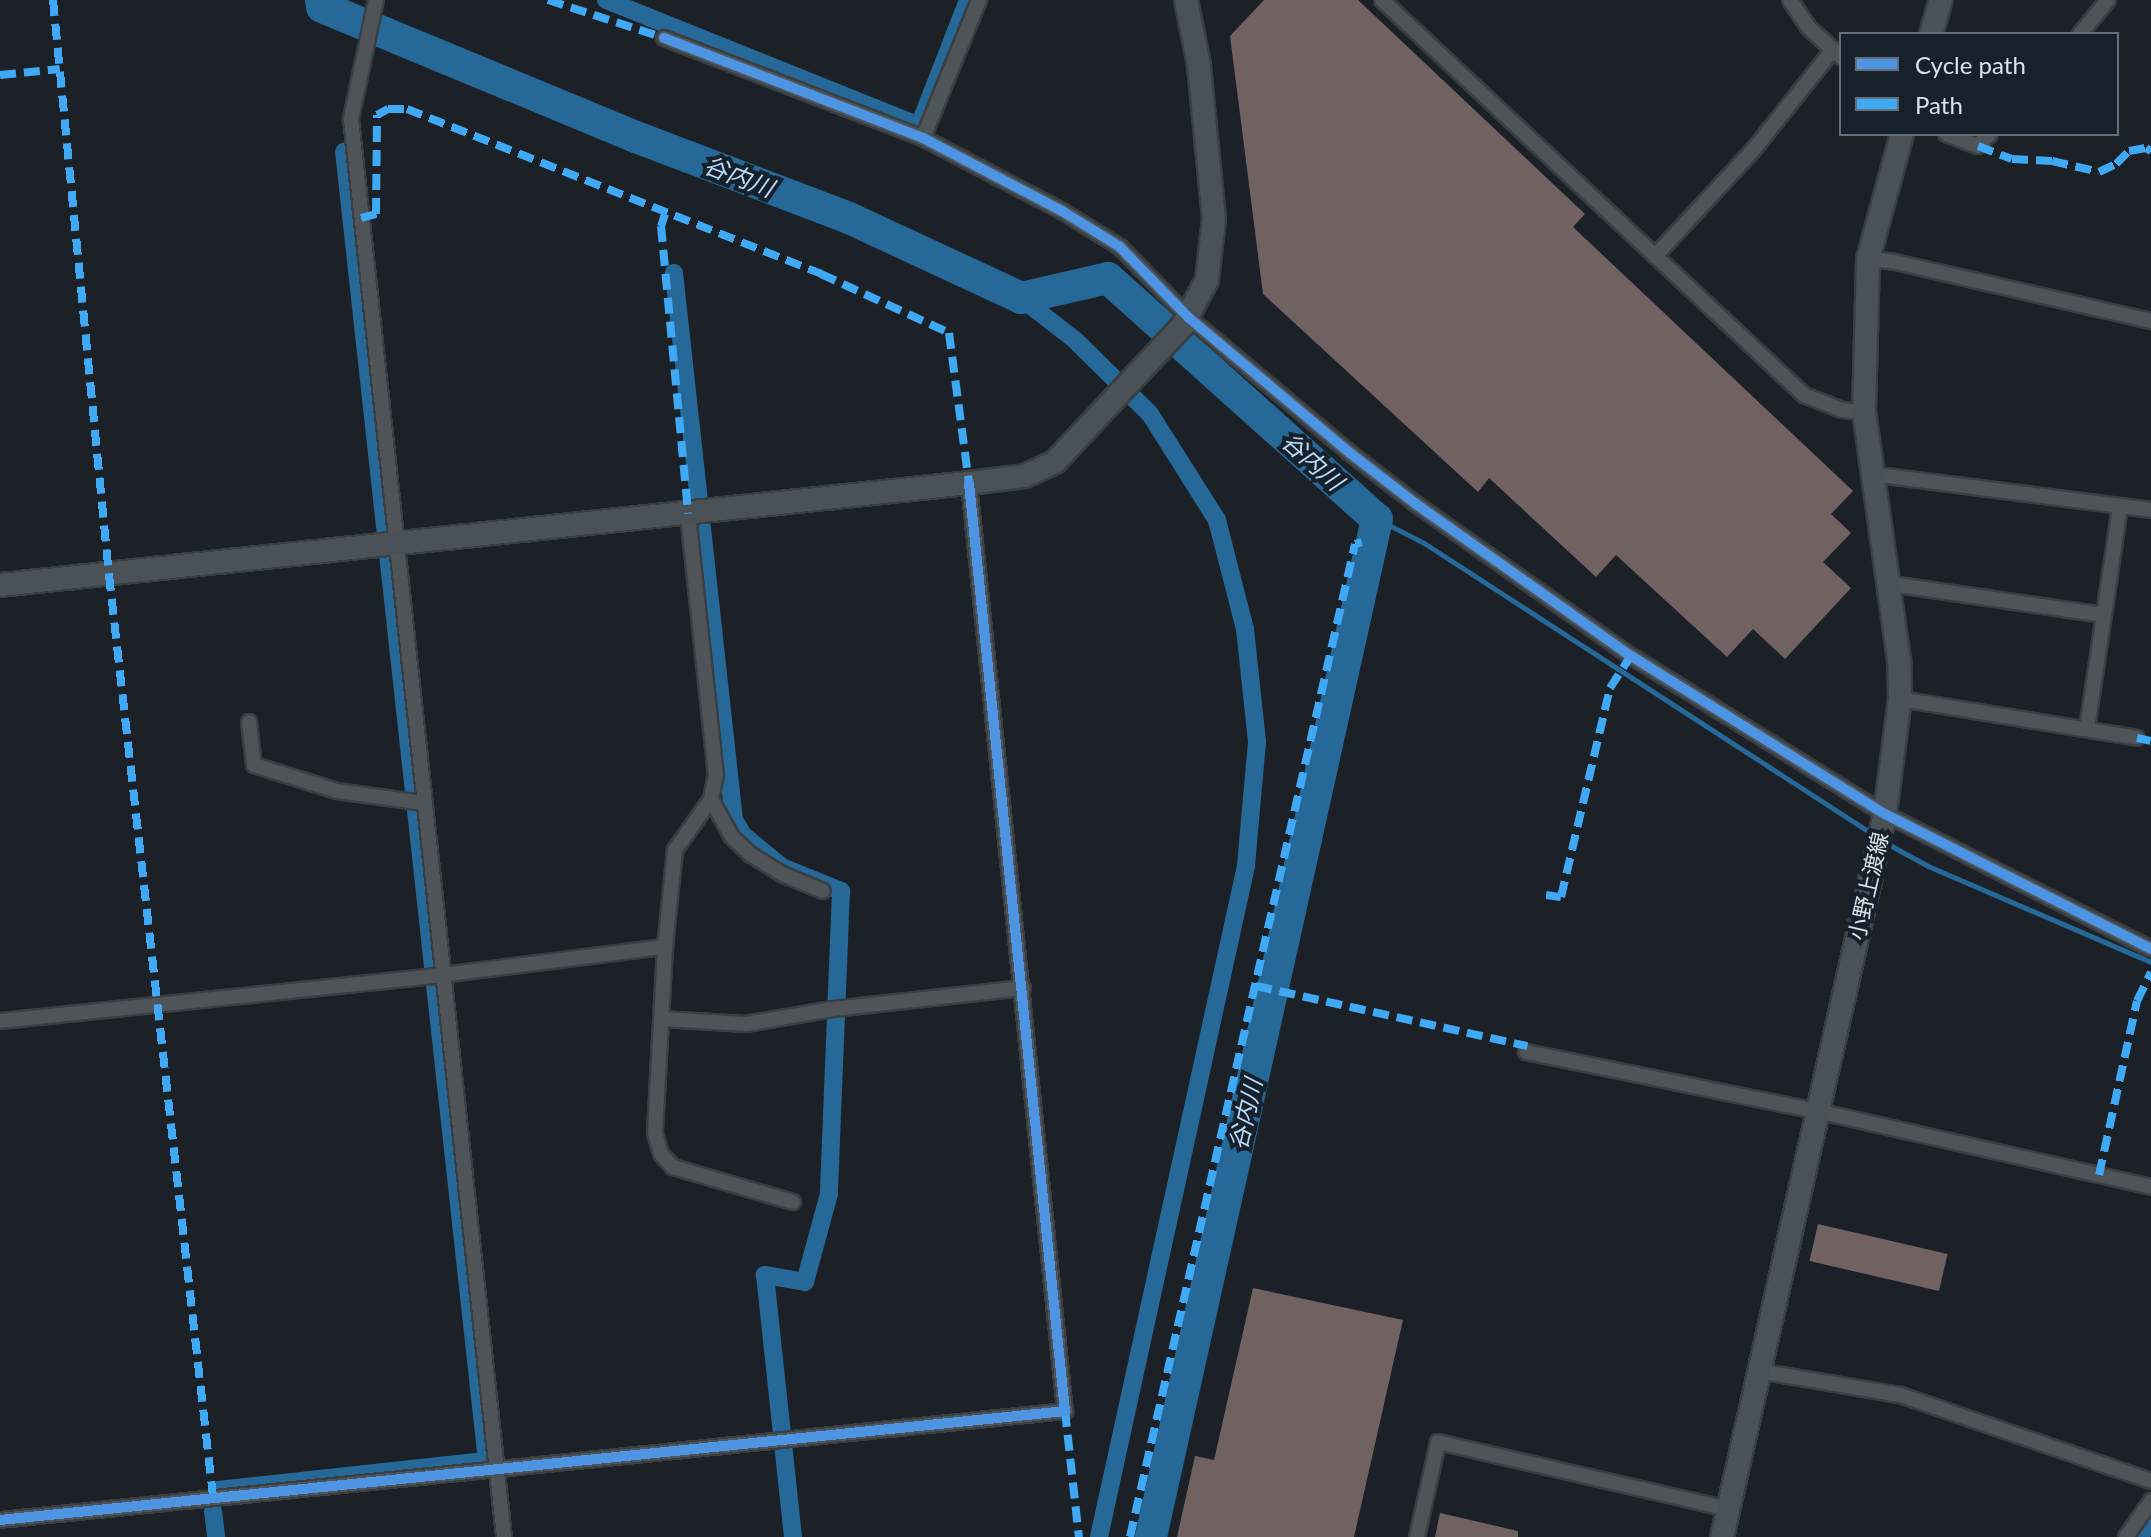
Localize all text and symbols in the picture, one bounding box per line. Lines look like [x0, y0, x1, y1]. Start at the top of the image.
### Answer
legend [1839, 32, 2119, 136]
text: Cycle path [1915, 50, 2026, 79]
text: Path [1915, 90, 1963, 119]
water label: 谷内川 [700, 150, 778, 202]
water label: 谷内川 [1277, 426, 1349, 496]
street label: 小野上渡線 [1843, 829, 1893, 943]
water label: 谷内川 [1223, 1076, 1267, 1152]

